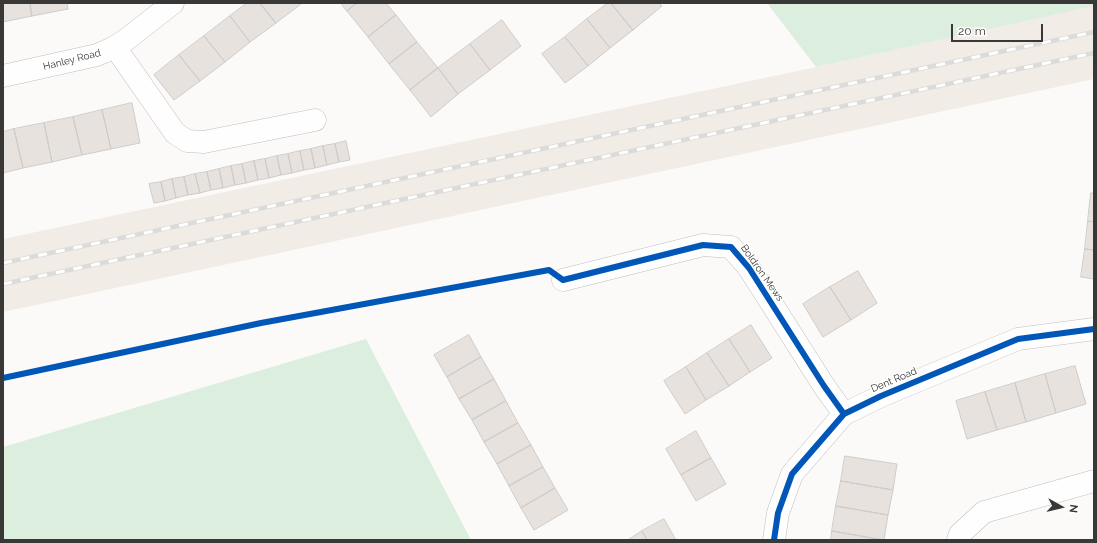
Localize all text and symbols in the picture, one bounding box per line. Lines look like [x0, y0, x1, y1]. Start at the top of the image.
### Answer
scale bar [953, 16, 1045, 42]
text: 20 m [958, 24, 986, 38]
street label: Hanley Road [42, 47, 102, 73]
street label: Boldron Mews [738, 242, 786, 304]
street label: Dent Road [869, 365, 919, 395]
north arrow [1041, 487, 1081, 527]
text: N [1066, 504, 1080, 514]

